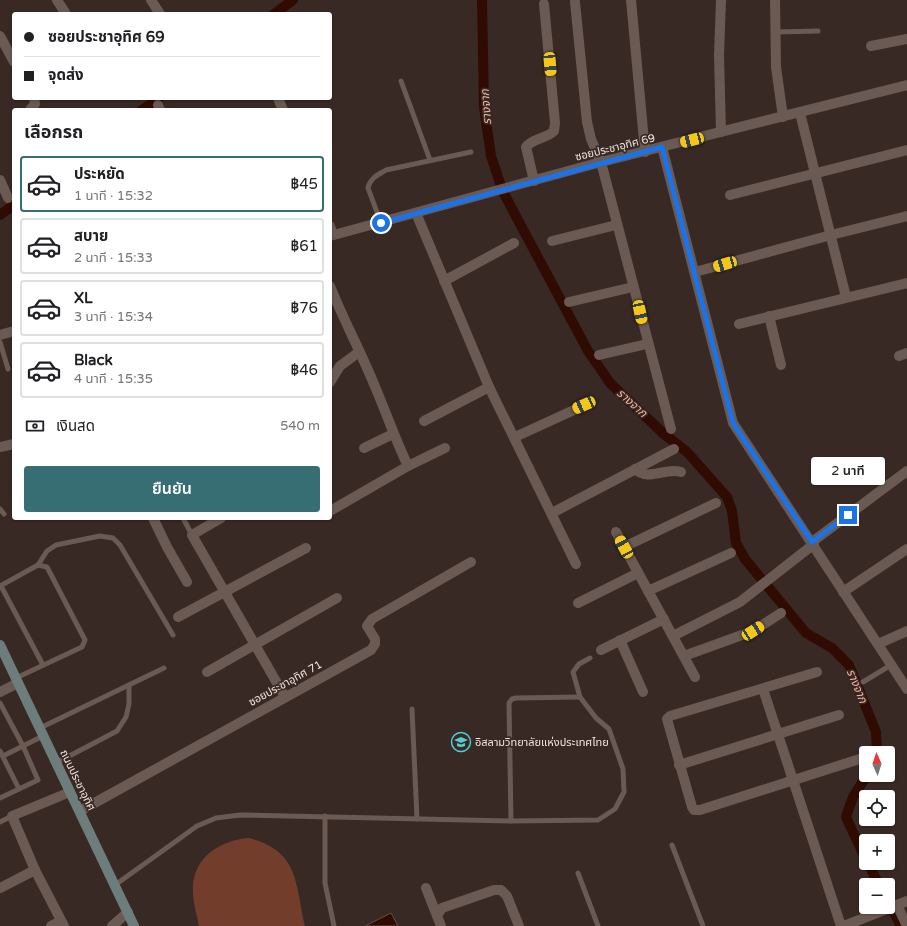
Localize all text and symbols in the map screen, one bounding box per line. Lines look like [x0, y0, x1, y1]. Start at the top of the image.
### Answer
text: ซอยประชาอุทิศ 69 [48, 28, 165, 46]
car [543, 52, 557, 76]
text: จุดส่ง [48, 66, 84, 84]
water label: รางจาก [478, 88, 494, 125]
text: เลือกรถ [24, 121, 83, 143]
street label: ซอยประชาอุทิศ 69 [574, 131, 656, 164]
car [679, 131, 705, 149]
text: ประหยัด [74, 165, 125, 183]
icon: car [26, 166, 62, 202]
text: ฿45 [290, 175, 318, 193]
text: 1 นาที · 15:32 [74, 188, 153, 204]
route start [372, 214, 390, 232]
text: สบาย [74, 227, 108, 245]
icon: car [26, 228, 62, 264]
text: ฿61 [290, 237, 318, 255]
text: 2 นาที · 15:33 [74, 250, 153, 266]
car [712, 255, 738, 273]
text: XL [74, 289, 93, 307]
icon: car [26, 290, 62, 326]
text: ฿76 [290, 299, 318, 317]
car [632, 299, 648, 325]
text: 3 นาที · 15:34 [74, 309, 153, 325]
text: Black [74, 351, 113, 369]
icon: car [26, 352, 62, 388]
text: ฿46 [290, 361, 318, 379]
text: 4 นาที · 15:35 [74, 371, 153, 387]
water label: รางจาก [614, 386, 651, 421]
car [571, 395, 597, 415]
icon: cash [24, 415, 46, 437]
text: เงินสด [56, 417, 95, 435]
text: 540 m [280, 418, 320, 434]
callout: 2 นาที [811, 457, 885, 485]
text: 2 นาที [831, 463, 865, 479]
button: ยืนยัน [24, 466, 320, 512]
route end [839, 506, 857, 524]
car [613, 534, 635, 560]
car [740, 619, 766, 643]
street label: ซอยประชาอุทิศ 71 [246, 658, 324, 709]
water label: รางจาก [844, 667, 870, 706]
school or university icon: อิสลามวิทยาลัยแห่งประเทศไทย [450, 731, 472, 753]
place label: อิสลามวิทยาลัยแห่งประเทศไทย [475, 736, 609, 749]
north arrow [859, 746, 895, 782]
map controls [859, 746, 895, 914]
street label: ถนนประชาอุทิศ [57, 748, 98, 813]
button: locate [859, 790, 895, 826]
button: + [859, 834, 895, 870]
button: − [859, 878, 895, 914]

